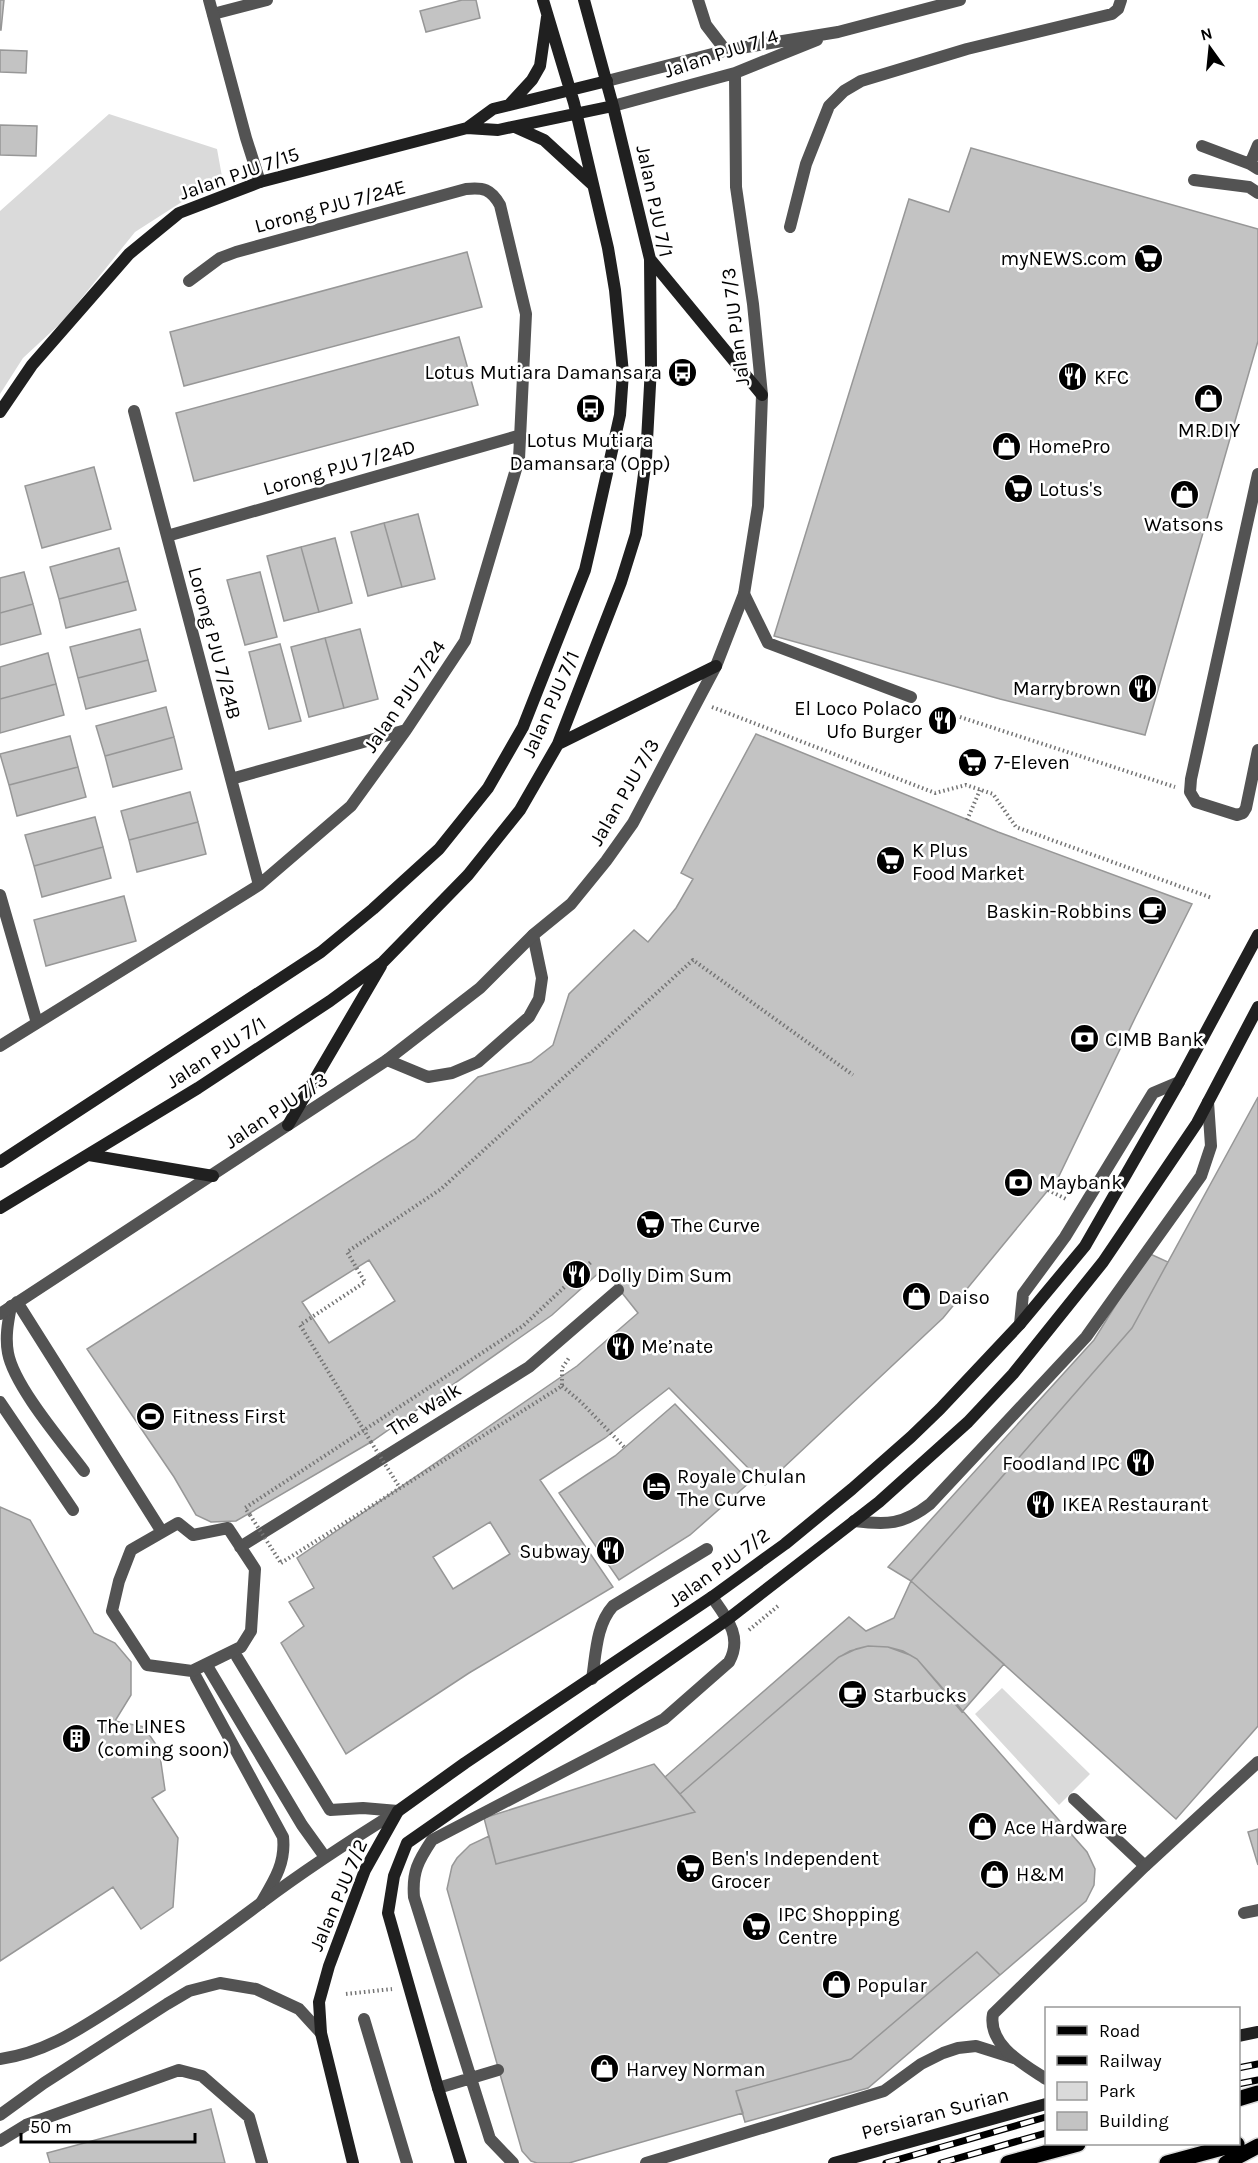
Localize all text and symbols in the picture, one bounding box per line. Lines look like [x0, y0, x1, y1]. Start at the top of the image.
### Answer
north arrow [1180, 18, 1240, 78]
text: N [1198, 23, 1214, 45]
street label: Jalan PJU 7/4 [661, 24, 781, 83]
street label: Jalan PJU 7/15 [176, 142, 302, 205]
street label: Jalan PJU 7/1 [631, 143, 678, 259]
street label: Lorong PJU 7/24E [252, 175, 408, 238]
supermarket icon: myNEWS.com [1132, 242, 1164, 274]
place label: myNEWS.com [1001, 247, 1127, 270]
street label: Jalan PJU 7/3 [717, 266, 754, 388]
bus stop icon: Lotus Mutiara Damansara [667, 356, 699, 388]
place label: Lotus Mutiara Damansara [425, 361, 662, 384]
restaurant icon: KFC [1057, 361, 1089, 393]
place label: KFC [1094, 366, 1129, 389]
shop icon: MR.DIY [1193, 383, 1225, 415]
bus stop icon: Lotus Mutiara Damansara (Opp) [574, 393, 606, 425]
place label: MR.DIY [1178, 419, 1240, 442]
place label: Lotus Mutiara Damansara (Opp) [509, 429, 671, 475]
shop icon: HomePro [991, 430, 1023, 462]
street label: Lorong PJU 7/24D [260, 435, 418, 500]
place label: HomePro [1028, 435, 1111, 458]
supermarket icon: Lotus's [1002, 473, 1034, 505]
place label: Lotus's [1039, 478, 1103, 501]
shop icon: Watsons [1168, 478, 1200, 510]
place label: Watsons [1144, 513, 1224, 536]
street label: Lorong PJU 7/24B [183, 564, 246, 722]
street label: Jalan PJU 7/24 [358, 636, 450, 757]
street label: Jalan PJU 7/1 [517, 647, 584, 761]
restaurant icon: Marrybrown [1126, 672, 1158, 704]
place label: Marrybrown [1013, 677, 1121, 700]
place label: El Loco Polaco Ufo Burger [794, 697, 923, 743]
restaurant icon: El Loco Polaco Ufo Burger [927, 704, 959, 736]
street label: Jalan PJU 7/3 [585, 735, 664, 850]
supermarket icon: 7-Eleven [957, 746, 989, 778]
place label: 7-Eleven [994, 751, 1070, 774]
place label: K Plus Food Market [912, 839, 1025, 885]
supermarket icon: K Plus Food Market [875, 845, 907, 877]
cafe icon: Baskin-Robbins [1137, 895, 1169, 927]
place label: Baskin-Robbins [986, 900, 1132, 923]
street label: Jalan PJU 7/1 [162, 1012, 270, 1093]
bank icon: CIMB Bank [1068, 1023, 1100, 1055]
place label: CIMB Bank [1105, 1028, 1204, 1051]
street label: Jalan PJU 7/3 [220, 1068, 332, 1153]
bank icon: Maybank [1002, 1166, 1034, 1198]
place label: Maybank [1039, 1171, 1122, 1194]
supermarket icon: The Curve [634, 1209, 666, 1241]
place label: The Curve [671, 1214, 760, 1237]
restaurant icon: Dolly Dim Sum [560, 1259, 592, 1291]
place label: Dolly Dim Sum [597, 1264, 732, 1287]
shop icon: Daiso [901, 1281, 933, 1313]
place label: Daiso [938, 1286, 990, 1309]
restaurant icon: Me’nate [604, 1330, 636, 1362]
place label: Me’nate [641, 1335, 713, 1358]
street label: The Walk [383, 1378, 465, 1441]
sports icon: Fitness First [135, 1400, 167, 1432]
place label: Fitness First [172, 1405, 286, 1428]
restaurant icon: Foodland IPC [1125, 1447, 1157, 1479]
place label: Foodland IPC [1002, 1452, 1120, 1475]
place label: Royale Chulan The Curve [677, 1465, 806, 1511]
hotel icon: Royale Chulan The Curve [640, 1471, 672, 1503]
restaurant icon: IKEA Restaurant [1025, 1488, 1057, 1520]
place label: IKEA Restaurant [1062, 1493, 1209, 1516]
street label: Jalan PJU 7/2 [664, 1523, 774, 1612]
restaurant icon: Subway [595, 1535, 627, 1567]
place label: Subway [519, 1540, 590, 1563]
cafe icon: Starbucks [836, 1679, 868, 1711]
place label: Starbucks [873, 1684, 967, 1707]
place label: The LINES (coming soon) [97, 1715, 230, 1761]
building icon: The LINES (coming soon) [60, 1722, 92, 1754]
shop icon: Ace Hardware [967, 1811, 999, 1843]
place label: Ace Hardware [1004, 1816, 1127, 1839]
street label: Jalan PJU 7/2 [305, 1836, 372, 1954]
place label: Ben's Independent Grocer [711, 1847, 880, 1893]
supermarket icon: Ben's Independent Grocer [674, 1853, 706, 1885]
shop icon: H&M [979, 1858, 1011, 1890]
place label: H&M [1016, 1863, 1065, 1886]
place label: IPC Shopping Centre [778, 1903, 899, 1949]
supermarket icon: IPC Shopping Centre [741, 1910, 773, 1942]
shop icon: Popular [820, 1969, 852, 2001]
place label: Popular [857, 1974, 927, 1997]
legend [1045, 2007, 1240, 2145]
text: Road [1099, 2020, 1140, 2042]
text: Railway [1099, 2050, 1162, 2072]
shop icon: Harvey Norman [589, 2053, 621, 2085]
place label: Harvey Norman [626, 2058, 766, 2081]
text: Park [1099, 2080, 1136, 2102]
street label: Persiaran Surian [859, 2083, 1011, 2144]
scale bar [21, 2106, 195, 2144]
text: Building [1099, 2110, 1169, 2132]
text: 50 m [30, 2116, 72, 2138]

